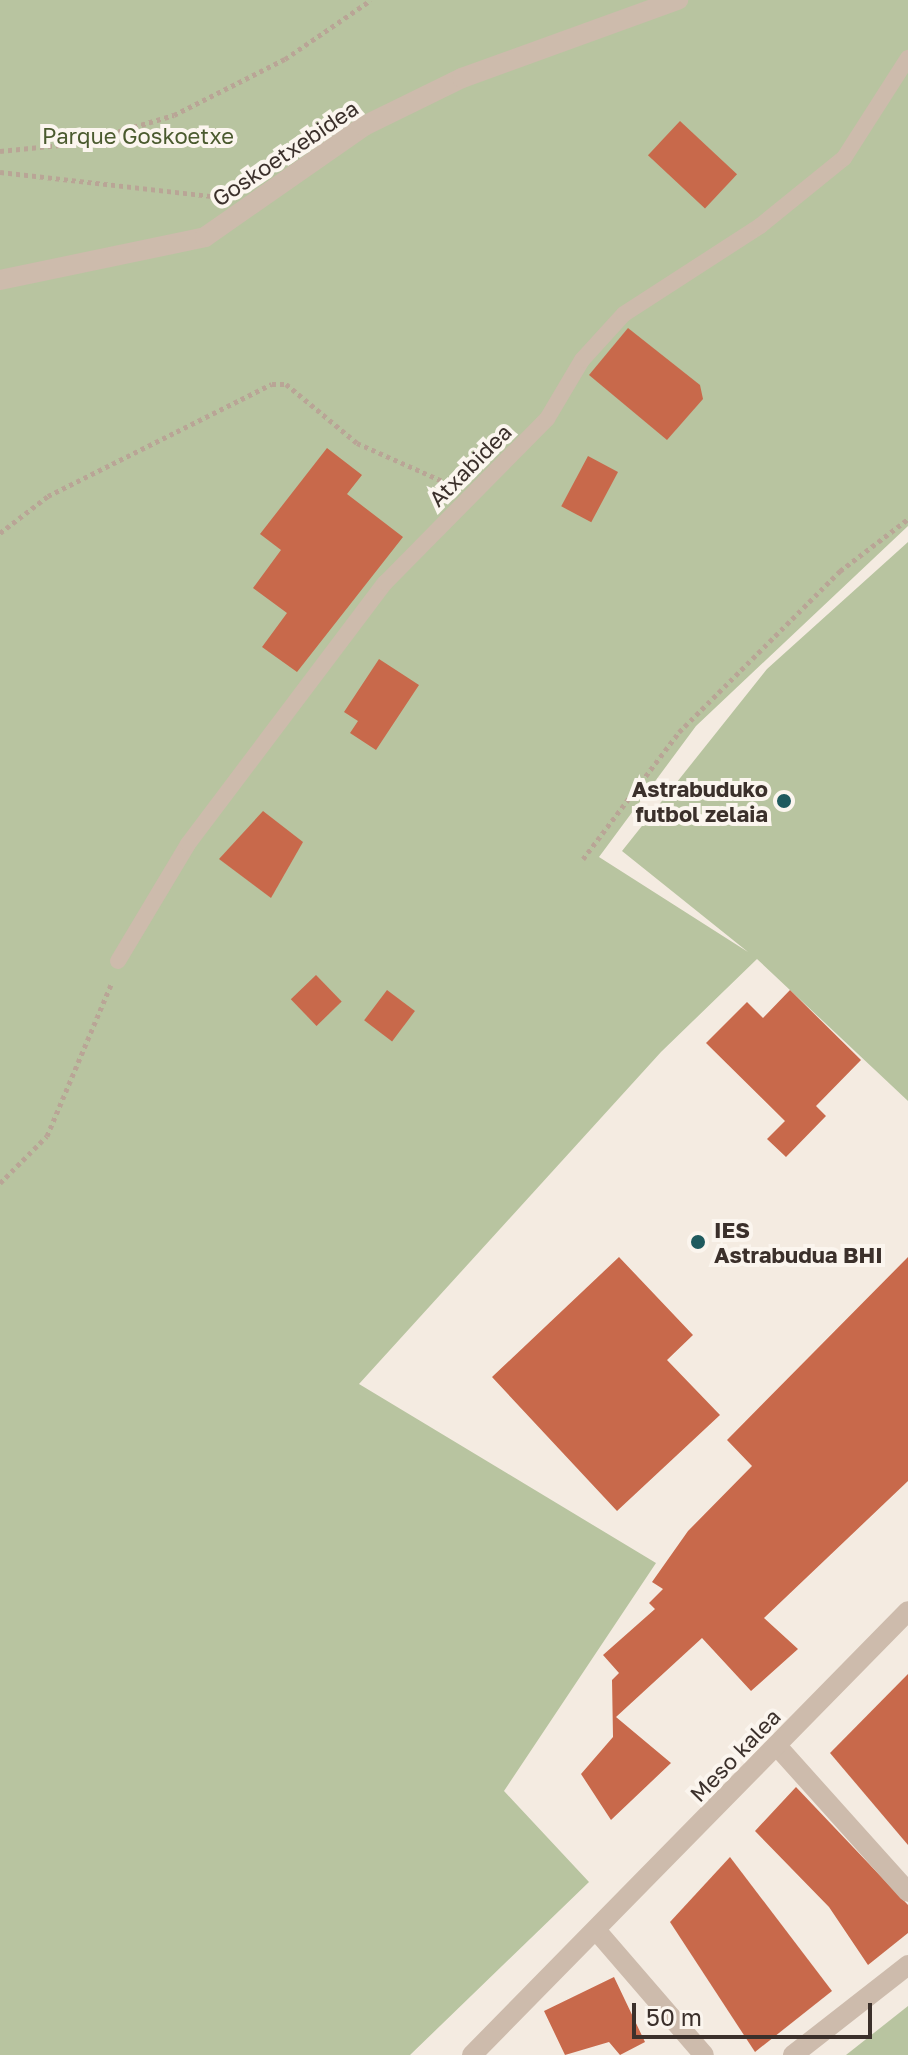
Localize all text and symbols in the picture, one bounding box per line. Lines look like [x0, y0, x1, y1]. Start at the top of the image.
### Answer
street label: Goskoetxebidea [207, 94, 363, 212]
park label: Parque Goskoetxe [42, 123, 234, 149]
street label: Atxabidea [423, 418, 517, 512]
place label: Astrabuduko futbol zelaia [632, 775, 768, 826]
marker: Astrabuduko futbol zelaia [775, 792, 793, 810]
place label: IES Astrabudua BHI [714, 1216, 883, 1268]
marker: IES Astrabudua BHI [689, 1233, 707, 1251]
street label: Meso kalea [684, 1703, 786, 1807]
scale bar [636, 1987, 876, 2037]
text: 50 m [646, 2002, 702, 2031]

